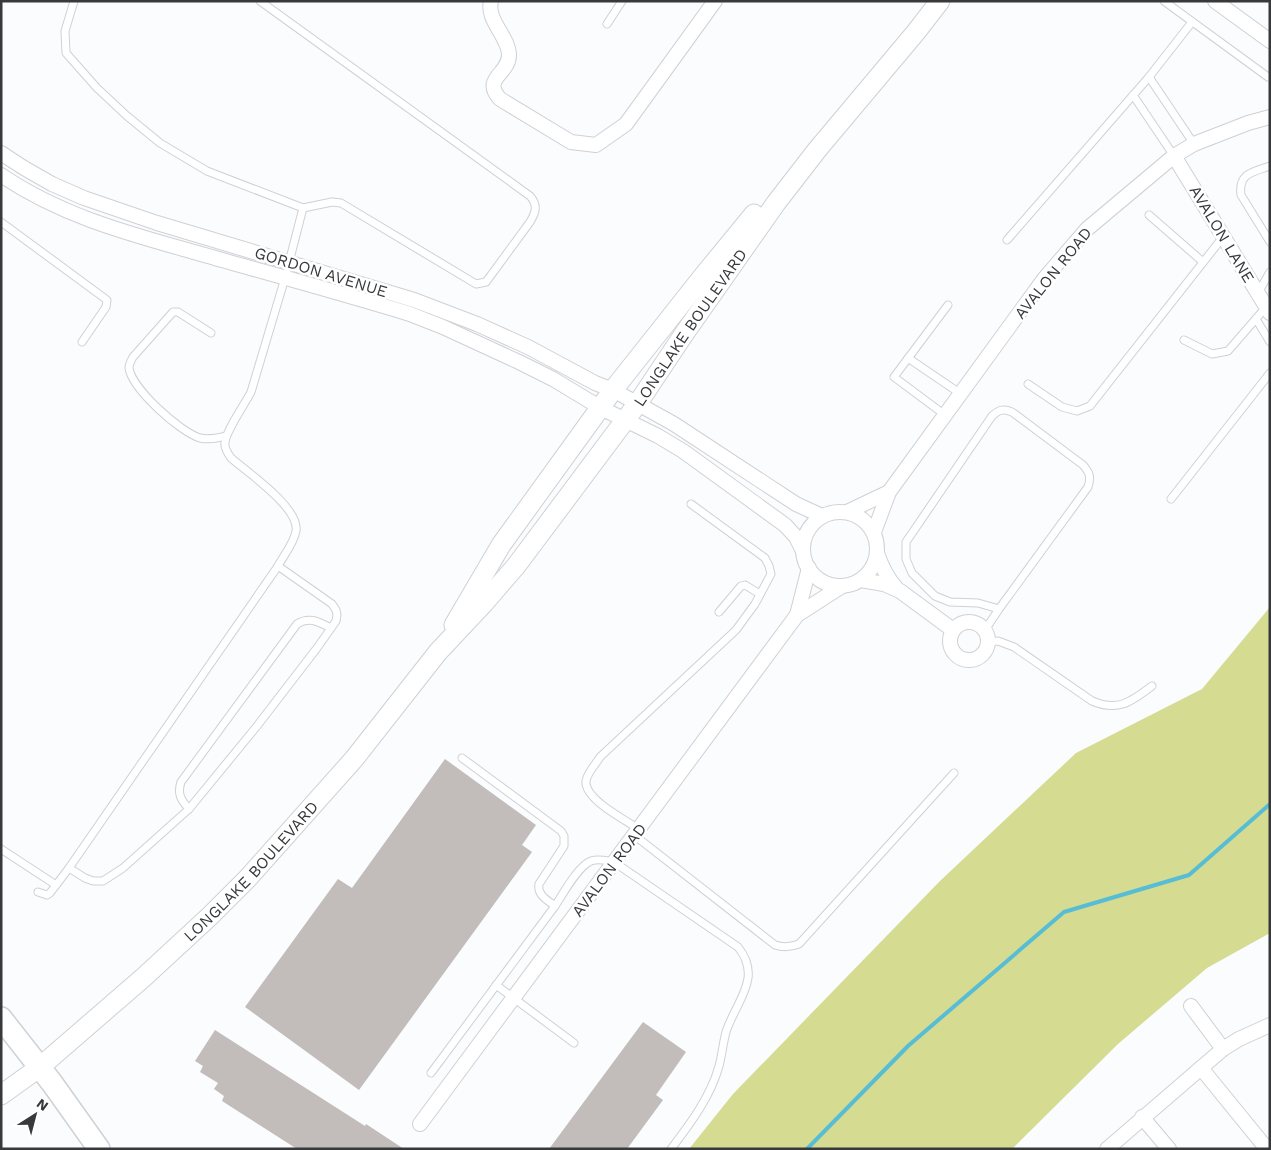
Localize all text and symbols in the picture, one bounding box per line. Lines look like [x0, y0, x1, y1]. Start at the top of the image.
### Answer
street label: AVALON LANE [1186, 182, 1258, 286]
street label: AVALON ROAD [1010, 223, 1096, 323]
street label: GORDON AVENUE [252, 243, 390, 301]
street label: LONGLAKE BOULEVARD [629, 245, 750, 410]
street label: LONGLAKE BOULEVARD [180, 797, 322, 945]
street label: AVALON ROAD [568, 819, 650, 921]
north arrow [10, 1090, 60, 1140]
text: N [34, 1095, 52, 1114]

